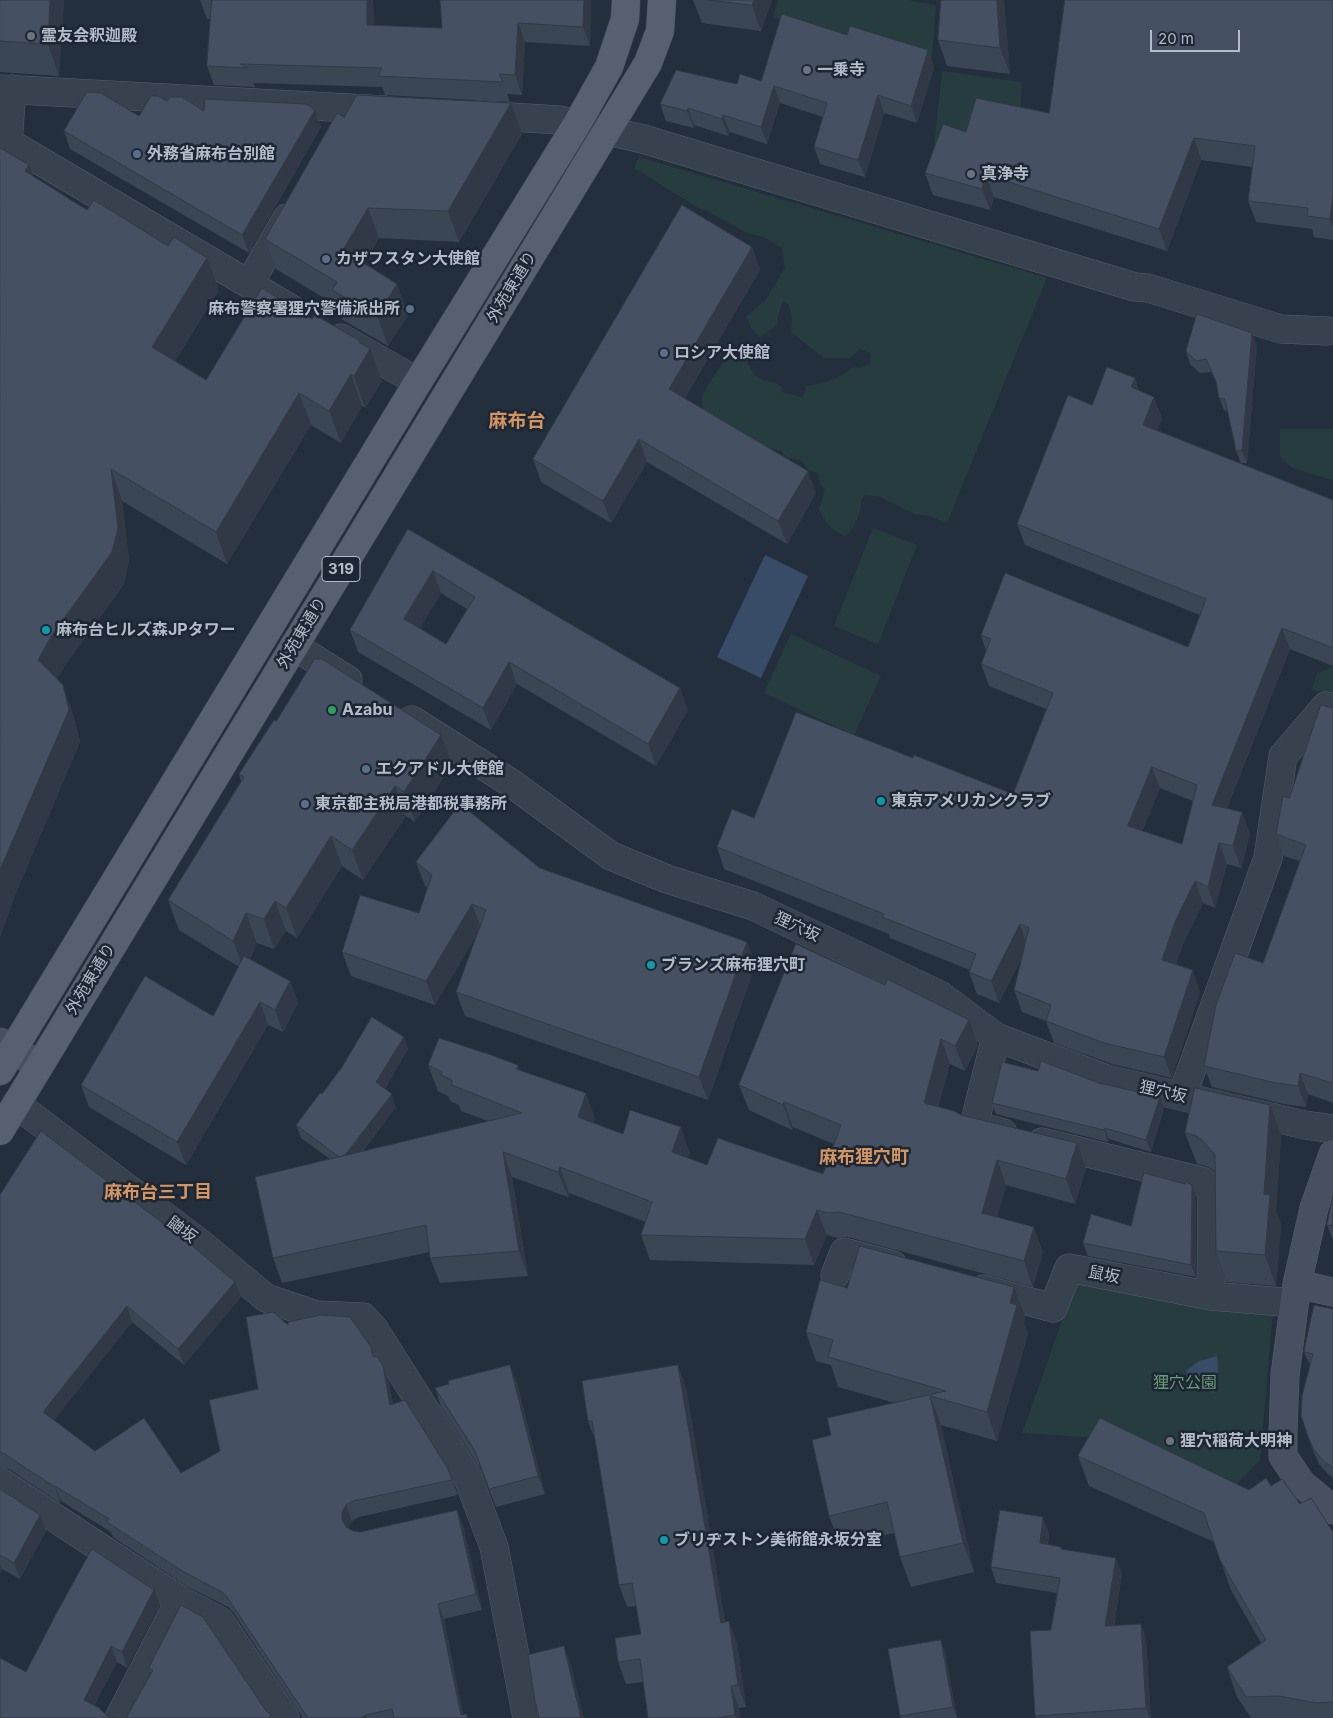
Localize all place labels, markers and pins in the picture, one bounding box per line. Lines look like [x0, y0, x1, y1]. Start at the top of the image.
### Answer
place label: 霊友会釈迦殿 [41, 26, 137, 46]
marker: 霊友会釈迦殿 [25, 30, 37, 42]
place label: 一乗寺 [817, 60, 865, 80]
marker: 一乗寺 [801, 64, 813, 76]
place label: 外務省麻布台別館 [147, 144, 275, 164]
marker: 外務省麻布台別館 [131, 148, 143, 160]
place label: 真浄寺 [981, 164, 1029, 184]
marker: 真浄寺 [965, 168, 977, 180]
place label: カザフスタン大使館 [336, 249, 480, 269]
marker: カザフスタン大使館 [320, 253, 332, 265]
place label: 麻布警察署狸穴警備派出所 [208, 299, 400, 319]
marker: 麻布警察署狸穴警備派出所 [404, 303, 416, 315]
place label: ロシア大使館 [674, 343, 770, 363]
marker: ロシア大使館 [658, 347, 670, 359]
place label: 麻布台ヒルズ森JPタワー [56, 620, 236, 640]
marker: 麻布台ヒルズ森JPタワー [40, 624, 52, 636]
place label: Azabu [342, 700, 392, 720]
marker: Azabu [326, 704, 338, 716]
place label: エクアドル大使館 [376, 759, 504, 779]
marker: エクアドル大使館 [360, 763, 372, 775]
place label: 東京アメリカンクラブ [891, 791, 1051, 811]
place label: 東京都主税局港都税事務所 [315, 794, 507, 814]
marker: 東京アメリカンクラブ [875, 795, 887, 807]
marker: 東京都主税局港都税事務所 [299, 798, 311, 810]
place label: ブランズ麻布狸穴町 [661, 955, 805, 975]
marker: ブランズ麻布狸穴町 [645, 959, 657, 971]
place label: 狸穴稲荷大明神 [1180, 1431, 1292, 1451]
marker: 狸穴稲荷大明神 [1164, 1435, 1176, 1447]
place label: ブリヂストン美術館永坂分室 [674, 1530, 882, 1550]
marker: ブリヂストン美術館永坂分室 [658, 1534, 670, 1546]

